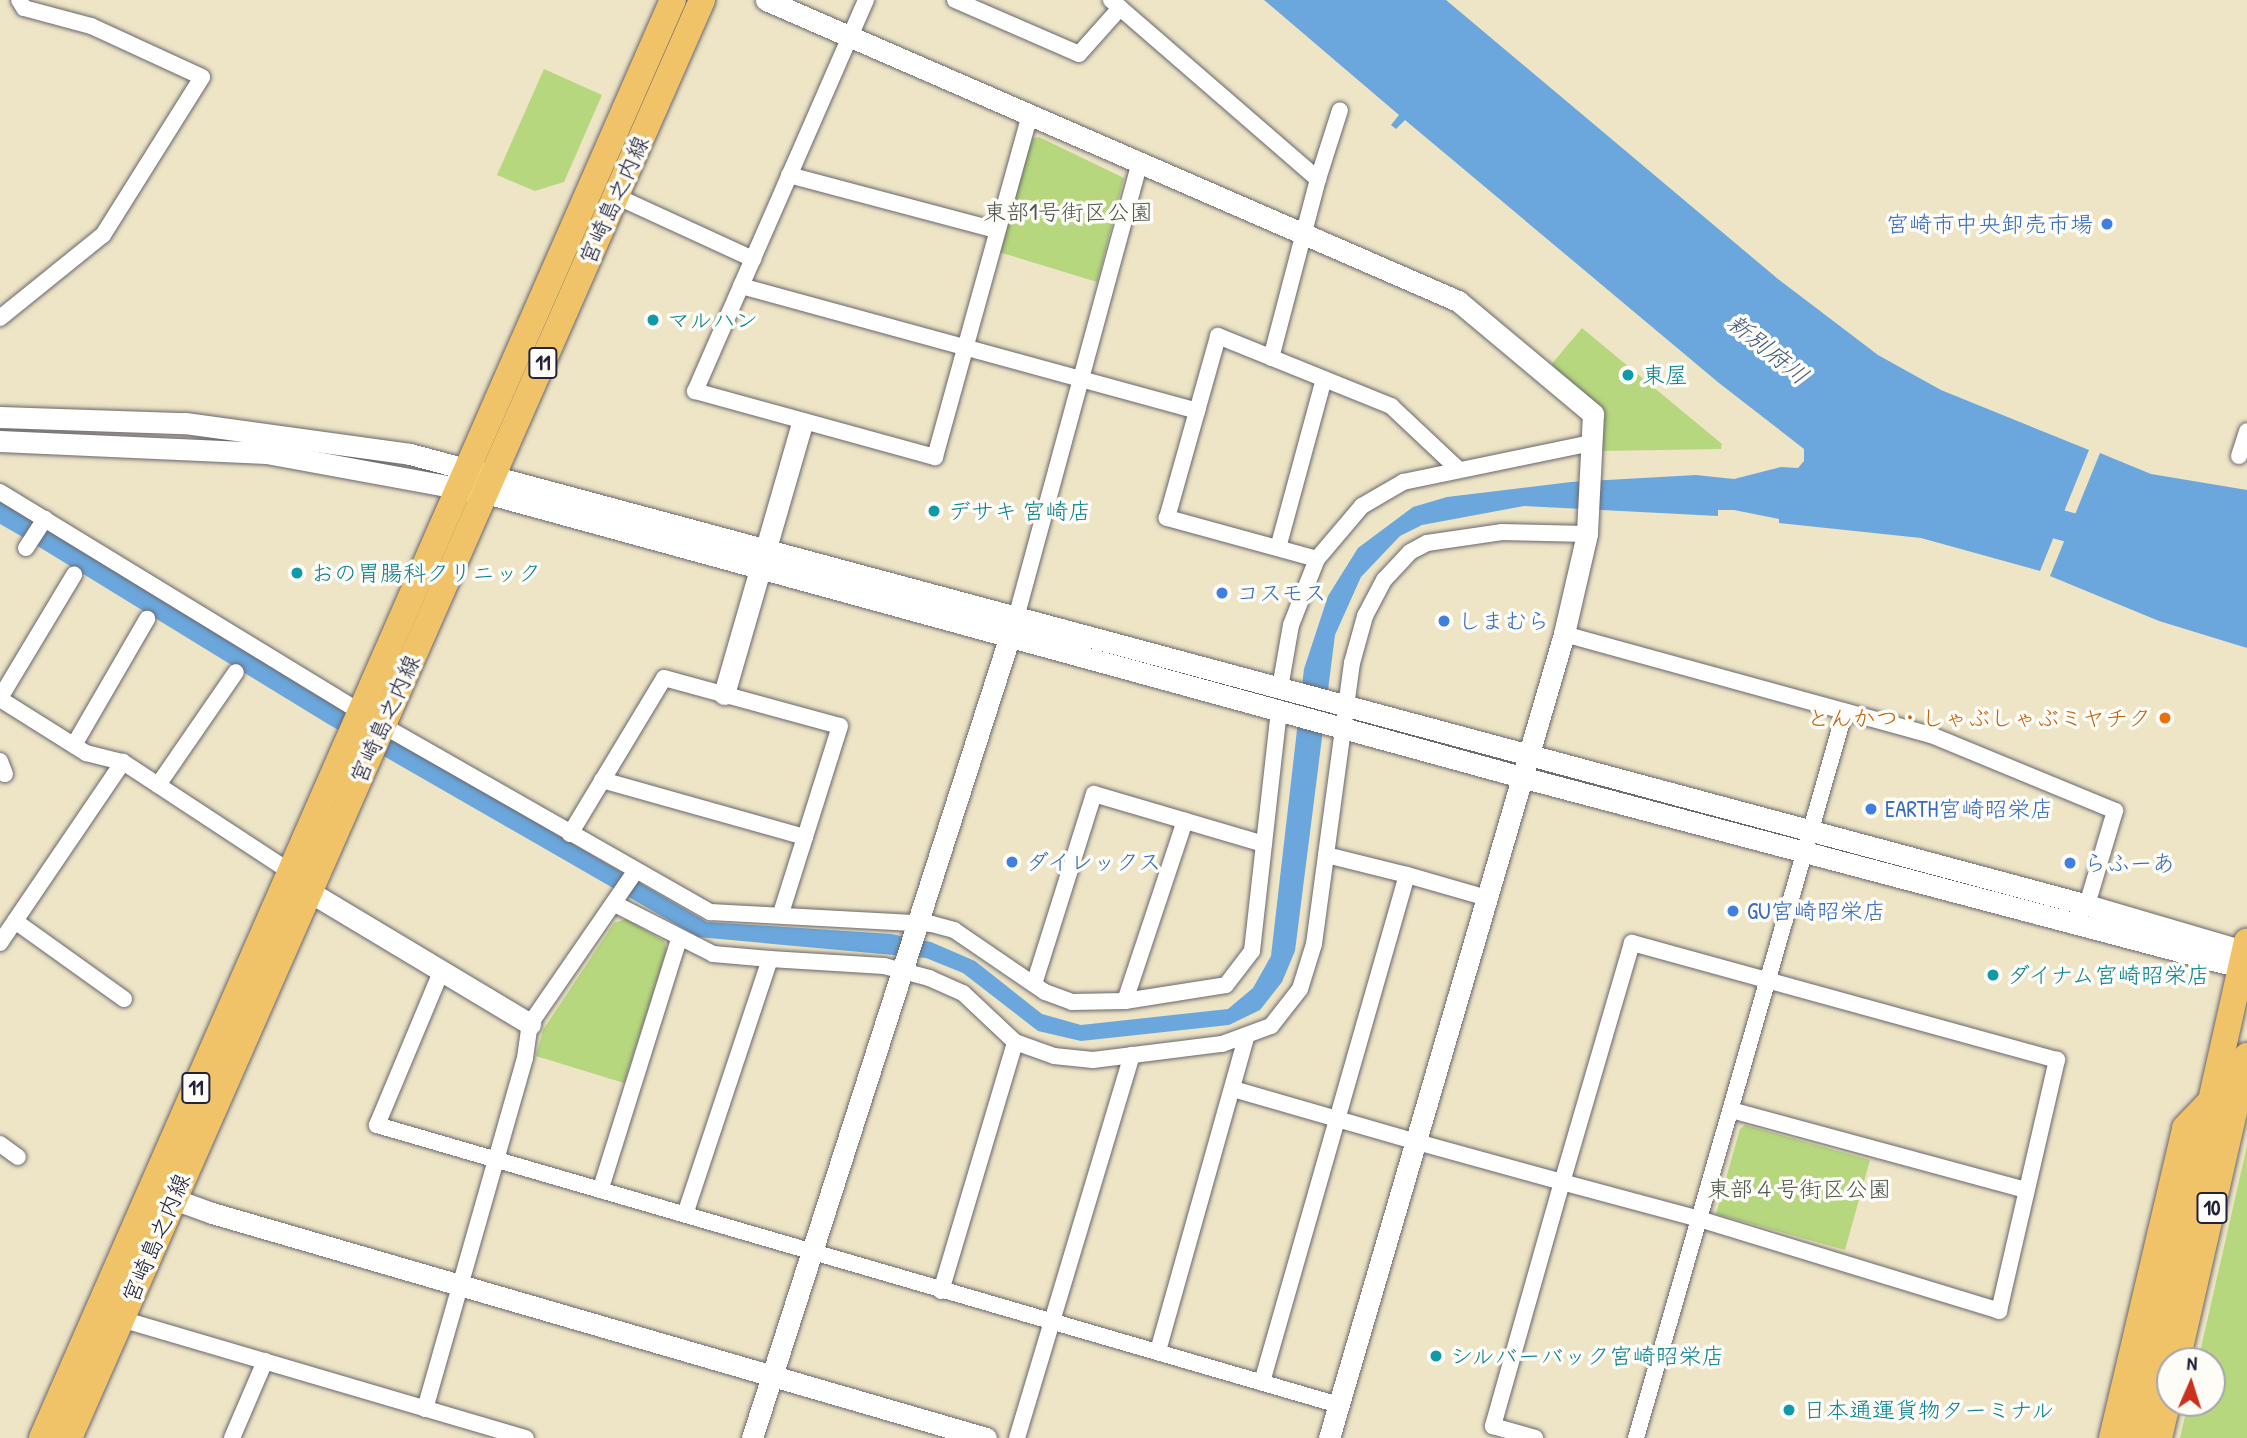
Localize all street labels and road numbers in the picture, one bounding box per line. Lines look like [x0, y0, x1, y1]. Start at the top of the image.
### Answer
street label: 宮崎島之内線 [573, 131, 655, 269]
road number: 11 [527, 346, 559, 380]
street label: 宮崎島之内線 [344, 650, 426, 788]
road number: 11 [180, 1070, 212, 1106]
street label: 宮崎島之内線 [116, 1169, 196, 1307]
road number: 10 [2196, 1190, 2228, 1226]

